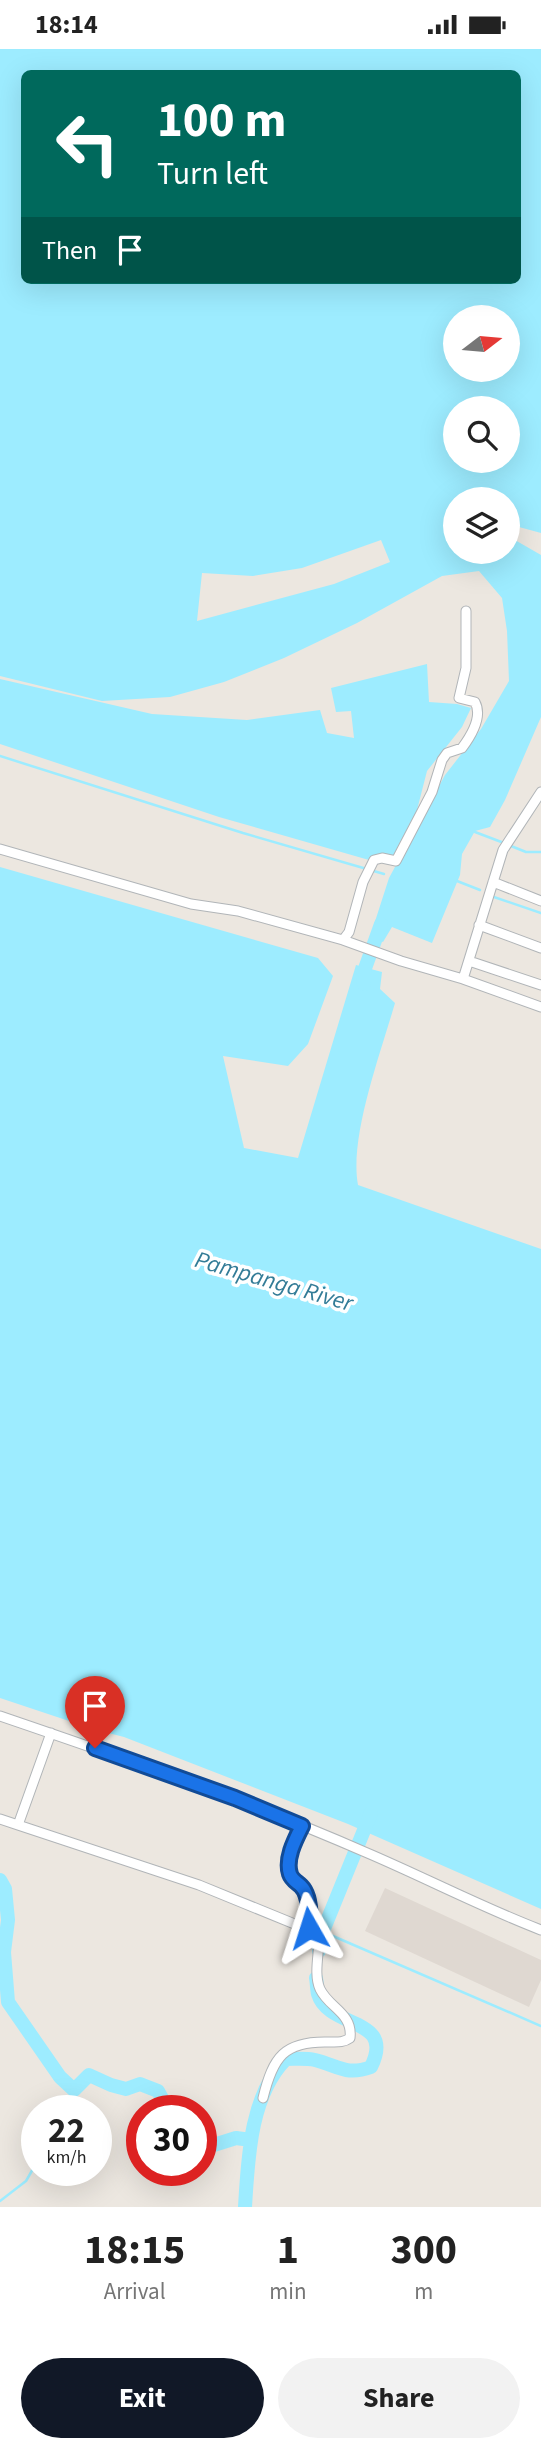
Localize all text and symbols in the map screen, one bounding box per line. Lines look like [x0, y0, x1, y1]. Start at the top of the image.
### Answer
text: 18:14 [35, 6, 98, 43]
text: 100 m [157, 86, 286, 156]
icon: left [42, 98, 133, 189]
text: Turn left [157, 151, 268, 197]
icon: arrive [111, 231, 149, 269]
text: Then [42, 232, 97, 269]
north arrow [443, 305, 520, 381]
map controls [443, 305, 520, 564]
button: search [443, 396, 520, 473]
button: layers [443, 487, 520, 564]
water label: Pampanga River [191, 1242, 359, 1321]
pin [65, 1676, 125, 1748]
icon: arrive [76, 1687, 114, 1725]
position arrow [272, 1891, 346, 1965]
speed limit sign: 30 [126, 2095, 217, 2186]
text: 22 [48, 2106, 85, 2156]
text: km/h [47, 2145, 86, 2170]
text: 18:15 [84, 2220, 185, 2280]
text: 1 [277, 2220, 299, 2280]
text: 300 [390, 2220, 457, 2280]
text: Arrival [104, 2275, 166, 2308]
text: min [269, 2275, 307, 2308]
text: m [414, 2275, 433, 2308]
button: Exit [21, 2358, 264, 2438]
button: Share [278, 2358, 520, 2438]

